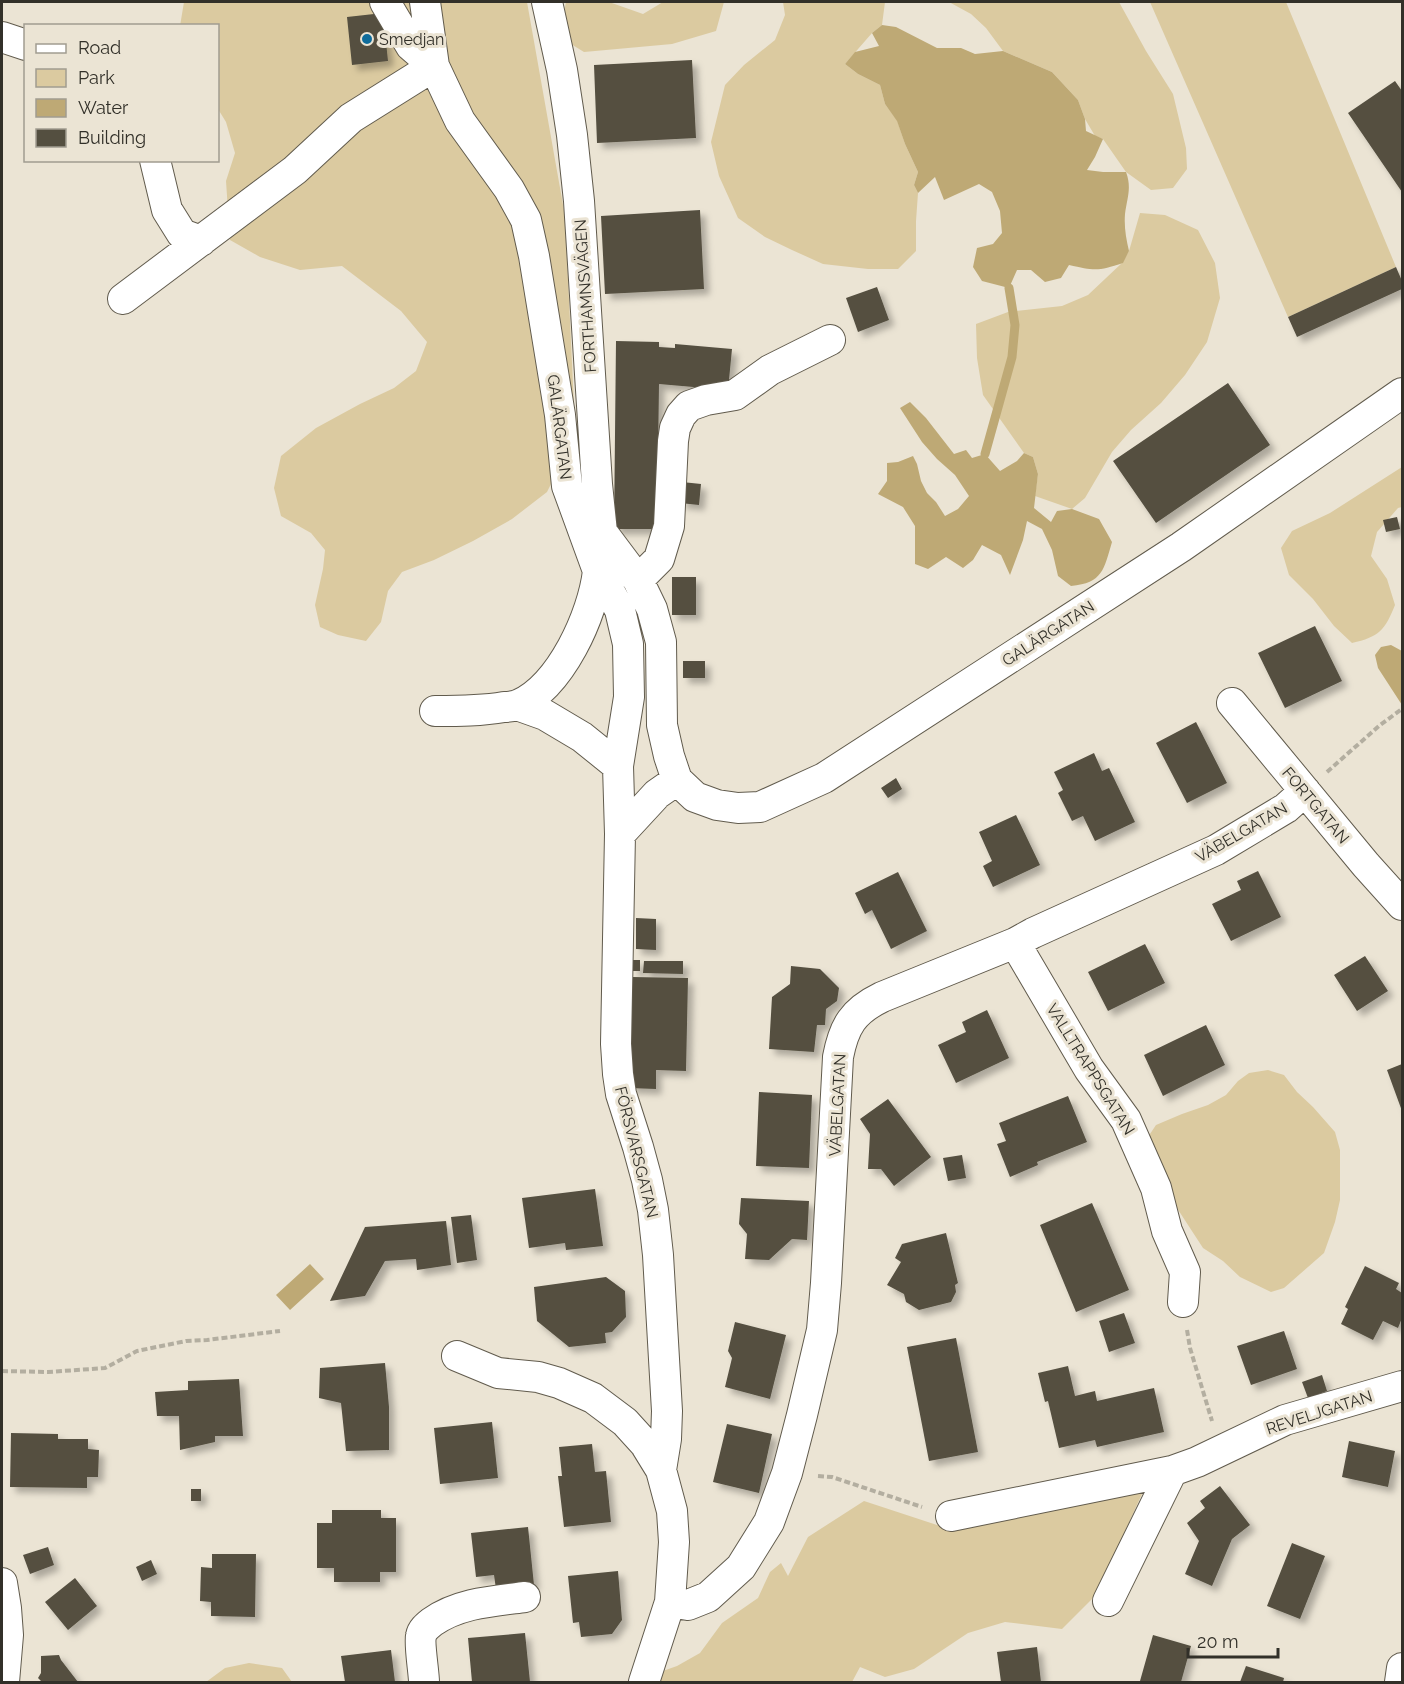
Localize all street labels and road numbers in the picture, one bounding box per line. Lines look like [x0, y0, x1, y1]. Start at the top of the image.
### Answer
street label: FORTHAMNSVÄGEN [570, 219, 600, 373]
street label: GALÄRGATAN [544, 373, 576, 481]
street label: GALÄRGATAN [998, 596, 1098, 670]
street label: FORTGATAN [1278, 763, 1353, 847]
street label: VÄBELGATAN [1191, 798, 1291, 866]
street label: VALLTRAPPSGATAN [1042, 1000, 1139, 1138]
street label: VÄBELGATAN [824, 1053, 850, 1157]
street label: FÖRSVARSGATAN [611, 1084, 663, 1220]
street label: REVELJGATAN [1264, 1386, 1375, 1439]

